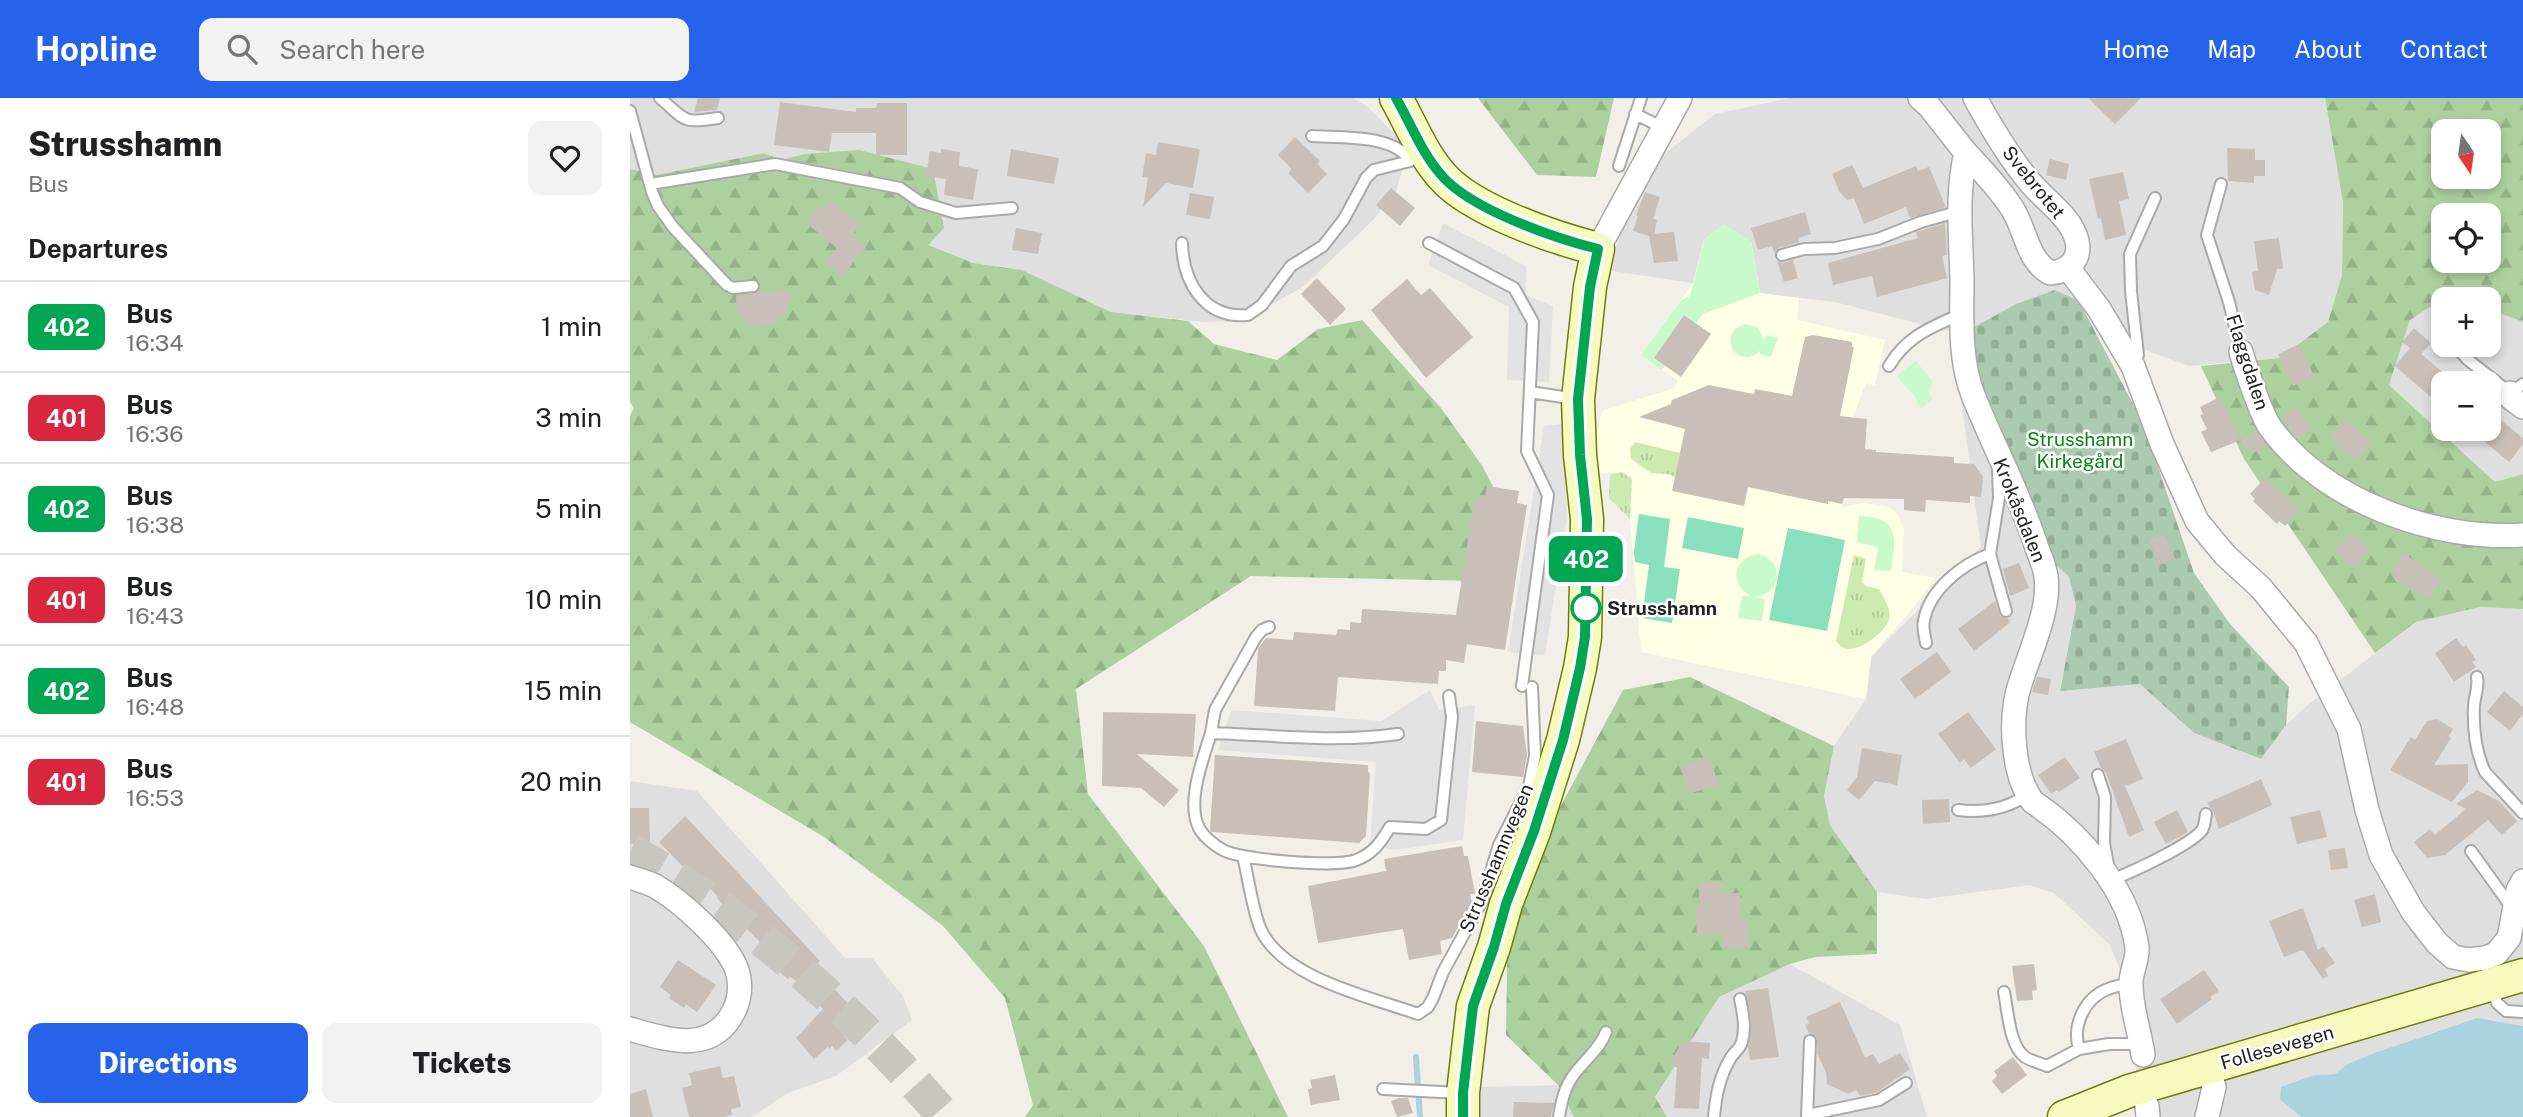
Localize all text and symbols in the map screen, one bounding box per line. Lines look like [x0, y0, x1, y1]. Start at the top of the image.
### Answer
search box [199, 18, 689, 81]
text: Hopline [35, 30, 157, 68]
icon: search [223, 30, 261, 68]
text: Search here [279, 34, 425, 65]
text: Home [2103, 35, 2169, 63]
text: Map [2207, 35, 2256, 63]
text: About [2294, 35, 2362, 63]
text: Contact [2400, 35, 2488, 63]
north arrow [2431, 119, 2501, 189]
map controls [2431, 119, 2501, 441]
button: heart [528, 121, 602, 195]
text: Strusshamn [28, 125, 222, 163]
street label: Svebrotet [1998, 141, 2070, 223]
text: Bus [28, 170, 68, 197]
button: locate [2431, 203, 2501, 273]
text: Departures [28, 233, 168, 264]
button: + [2431, 287, 2501, 357]
text: Bus [126, 298, 173, 329]
text: 1 min [541, 311, 602, 342]
street label: Flaggdalen [2222, 311, 2274, 413]
text: 402 [43, 313, 90, 341]
text: 16:34 [126, 329, 184, 356]
button: − [2431, 371, 2501, 441]
text: Bus [126, 389, 173, 420]
text: 3 min [535, 402, 602, 433]
text: 401 [46, 404, 87, 432]
text: 16:36 [126, 420, 184, 447]
park label: Strusshamn Kirkegård [2027, 428, 2133, 472]
street label: Krokåsdalen [1989, 455, 2051, 565]
text: Bus [126, 480, 173, 511]
text: 5 min [535, 493, 602, 524]
text: 402 [43, 495, 90, 523]
text: 16:38 [126, 511, 184, 538]
line badge: 402 [1546, 536, 1626, 582]
text: 402 [1563, 545, 1609, 573]
text: Bus [126, 571, 173, 602]
text: 10 min [525, 584, 602, 615]
text: 401 [46, 586, 87, 614]
marker: Strusshamn [1571, 593, 1601, 623]
place label: Strusshamn [1607, 597, 1717, 619]
text: 16:43 [126, 602, 184, 629]
text: Bus [126, 662, 173, 693]
text: 15 min [524, 675, 602, 706]
text: 402 [43, 677, 90, 705]
text: 16:48 [126, 693, 184, 720]
text: Bus [126, 753, 173, 784]
text: 20 min [520, 766, 602, 797]
text: 401 [46, 768, 87, 796]
street label: Strusshamnvegen [1455, 780, 1537, 936]
text: 16:53 [126, 784, 184, 811]
street label: Follesevegen [2218, 1020, 2336, 1074]
button: Directions [28, 1023, 308, 1103]
button: Tickets [322, 1023, 602, 1103]

